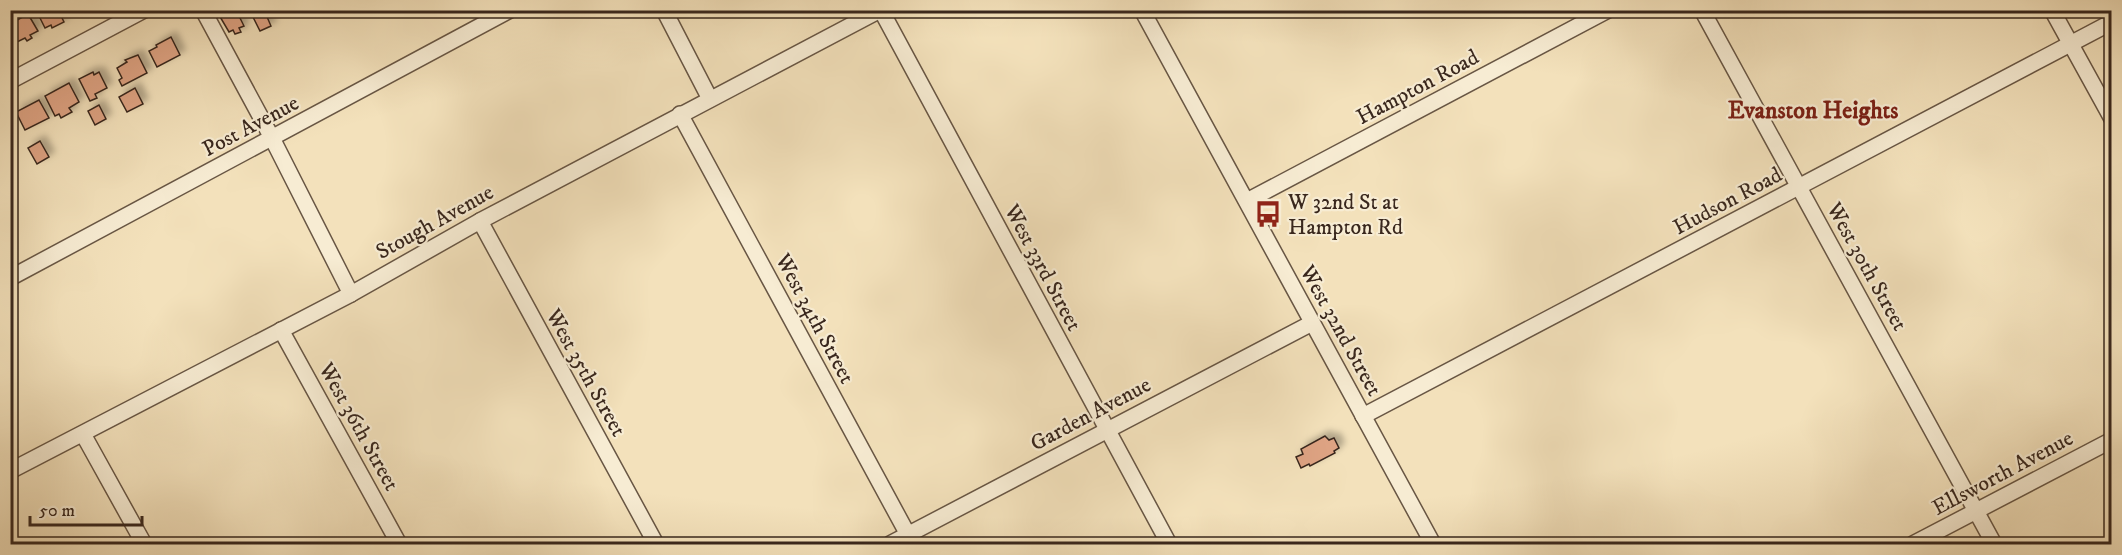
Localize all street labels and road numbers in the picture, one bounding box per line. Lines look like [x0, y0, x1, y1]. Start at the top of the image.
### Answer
street label: Hampton Road [1352, 44, 1484, 131]
street label: Post Avenue [198, 90, 304, 163]
street label: Hudson Road [1669, 161, 1787, 241]
street label: Stough Avenue [371, 179, 498, 266]
street label: West 30th Street [1820, 197, 1913, 336]
street label: West 33rd Street [998, 199, 1087, 336]
street label: West 34th Street [769, 248, 860, 388]
street label: West 32nd Street [1293, 260, 1388, 401]
street label: West 35th Street [539, 303, 632, 441]
street label: West 36th Street [312, 357, 405, 496]
street label: Garden Avenue [1026, 371, 1156, 457]
street label: Ellsworth Avenue [1928, 425, 2078, 522]

